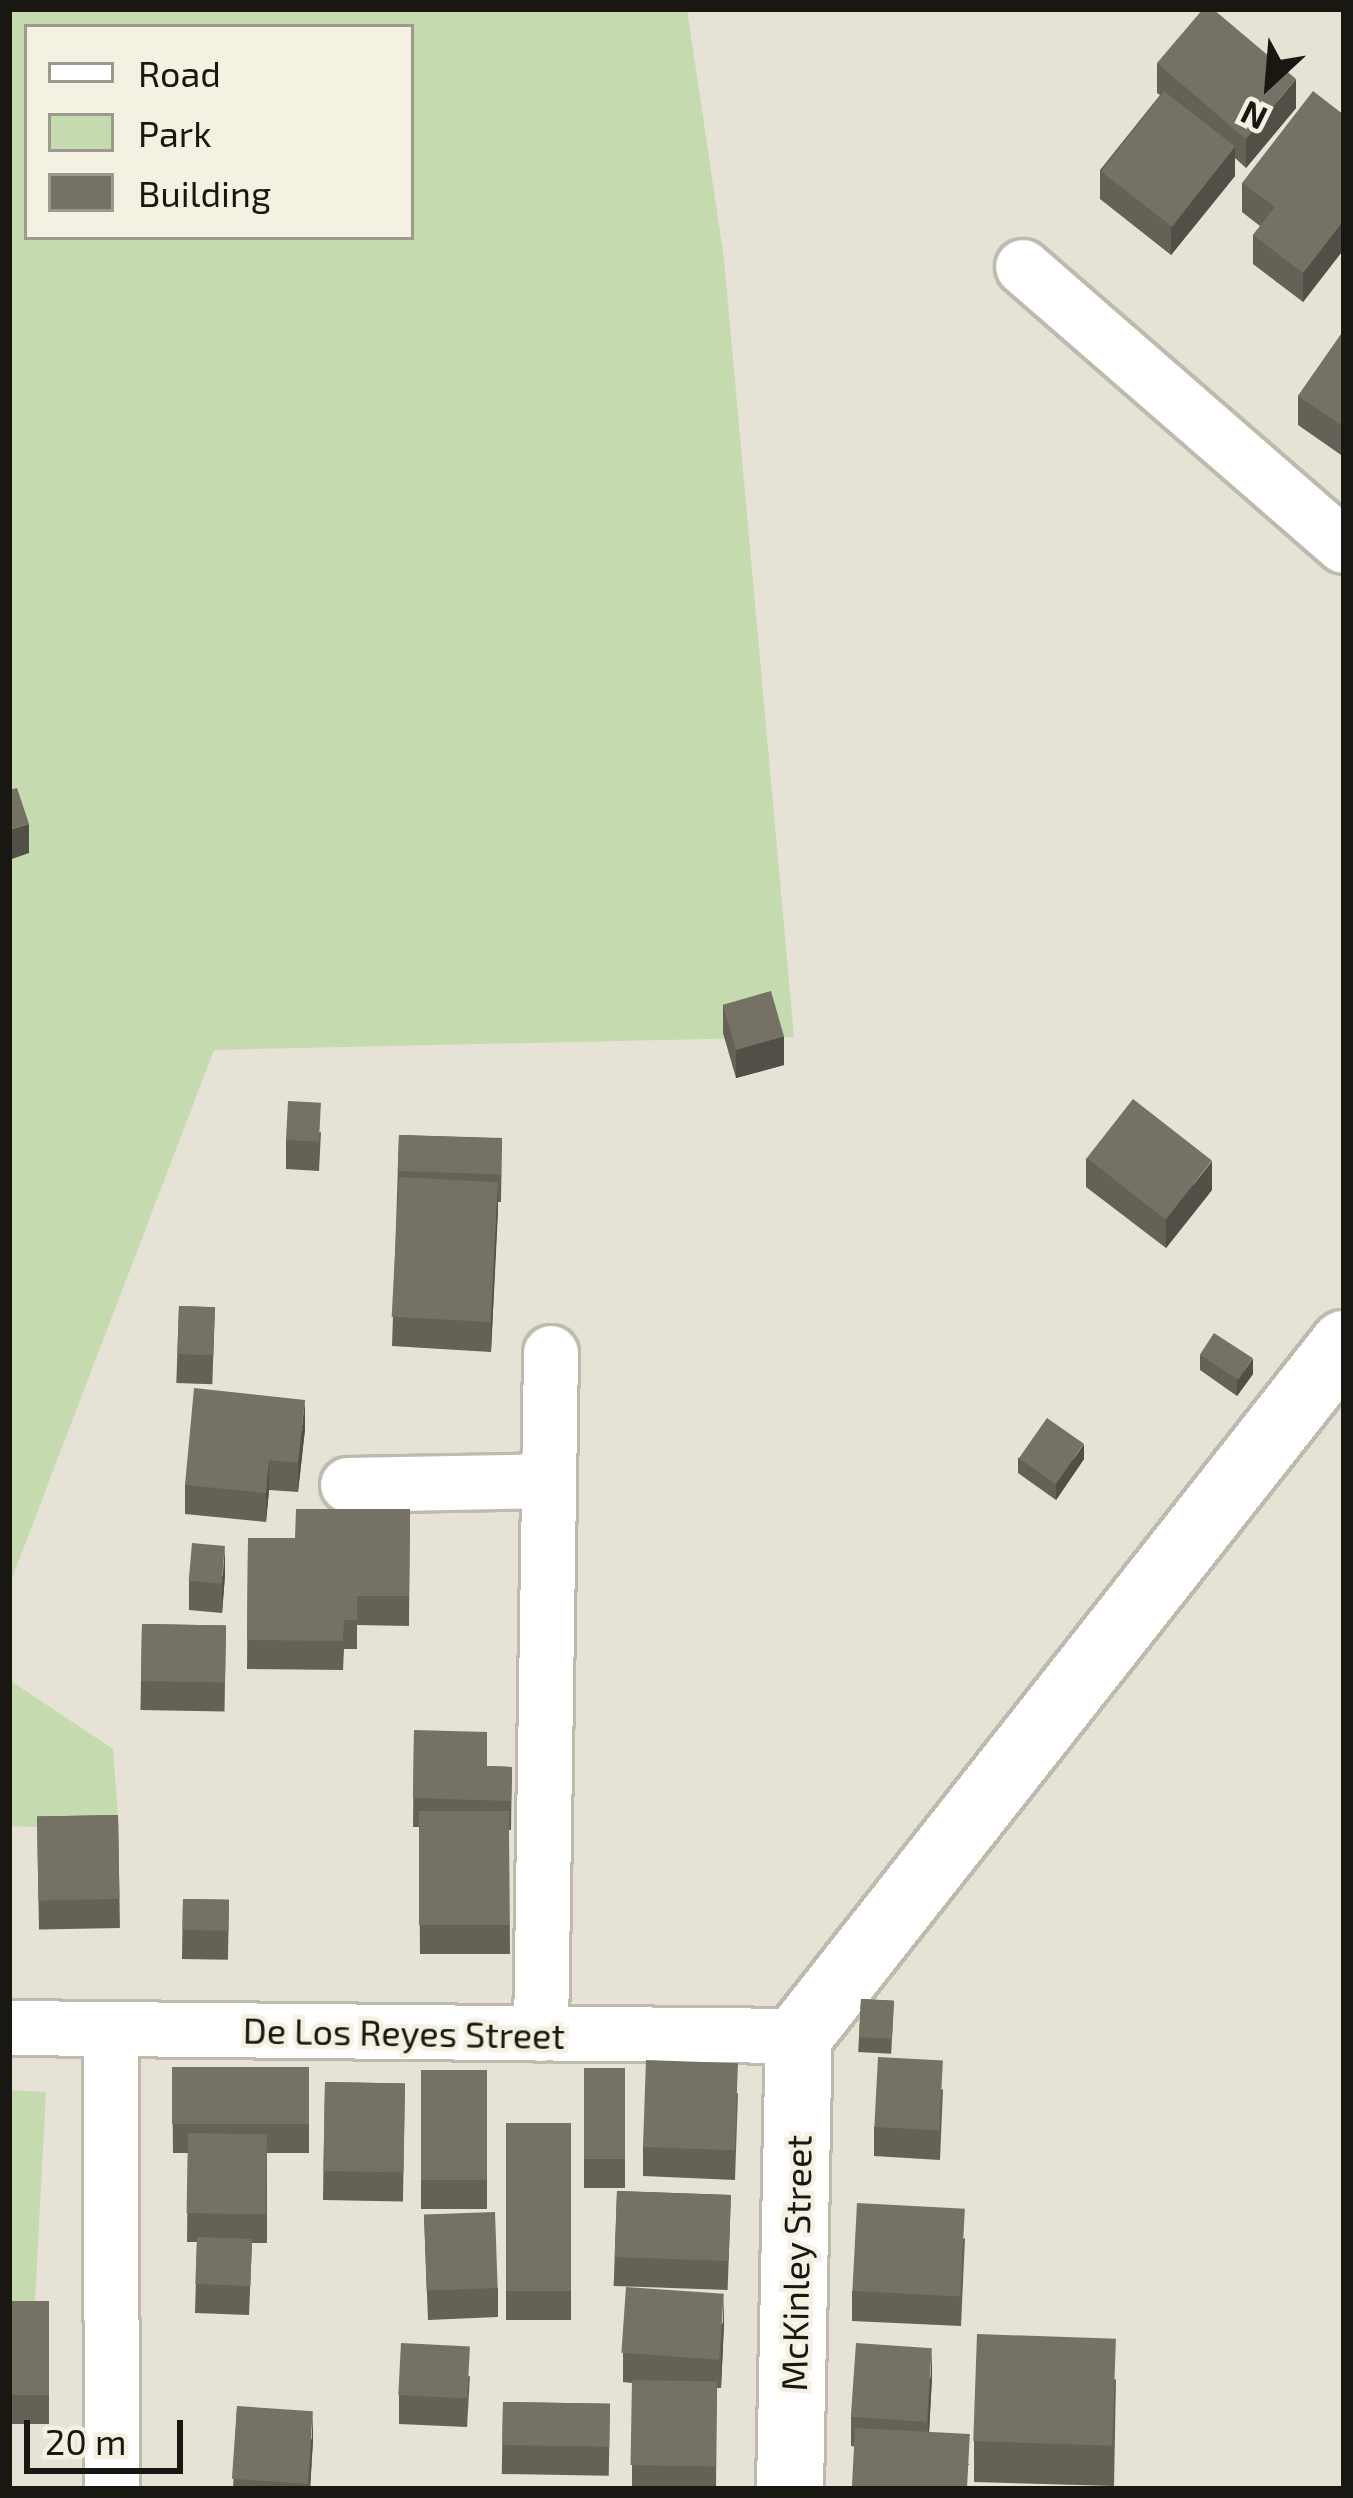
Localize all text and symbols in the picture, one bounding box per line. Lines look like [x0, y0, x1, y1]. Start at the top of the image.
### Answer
legend [24, 24, 414, 240]
north arrow [1209, 24, 1329, 144]
text: Road [138, 51, 221, 94]
text: N [1234, 93, 1273, 140]
text: Park [138, 111, 212, 154]
text: Building [138, 171, 271, 214]
street label: De Los Reyes Street [243, 2008, 565, 2056]
street label: McKinley Street [771, 2134, 819, 2392]
scale bar [30, 2396, 189, 2470]
text: 20 m [45, 2419, 127, 2462]

